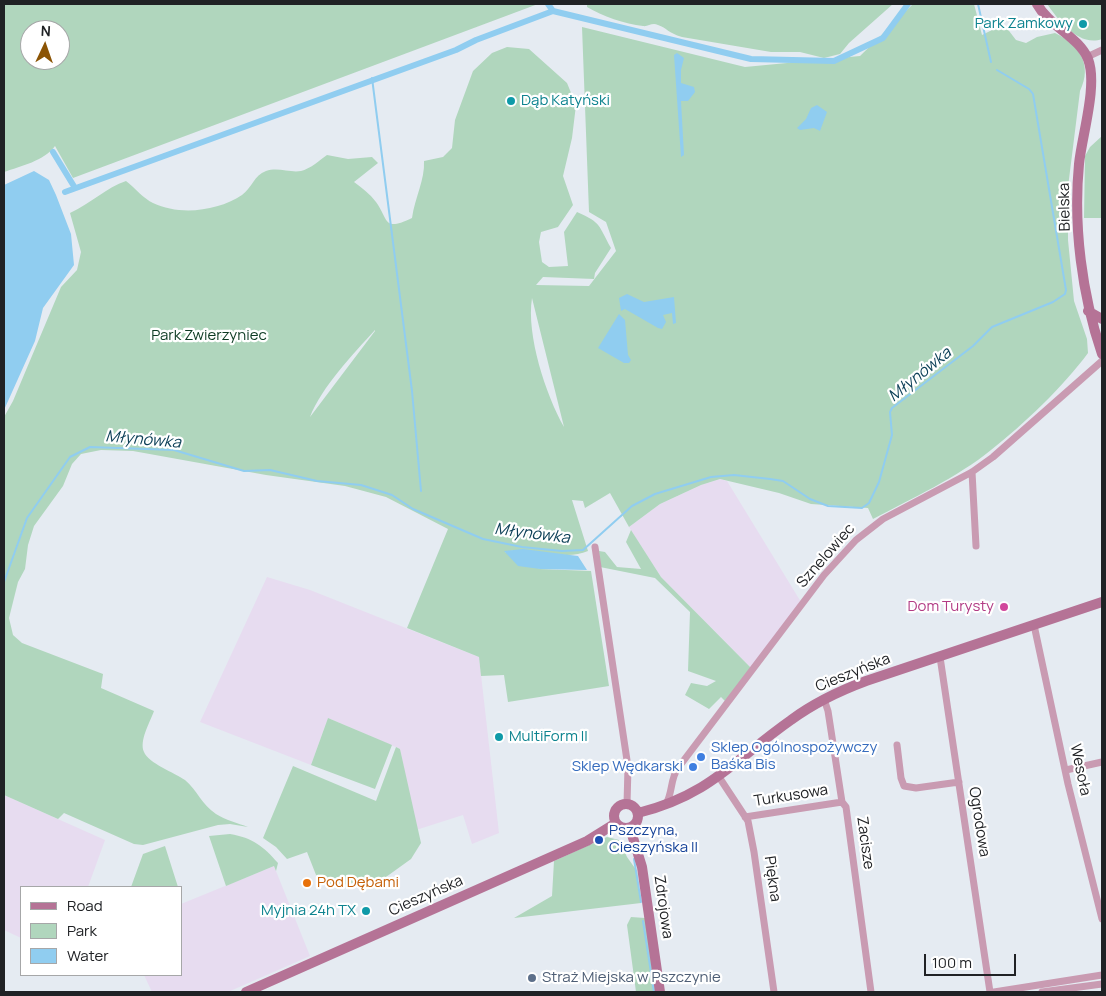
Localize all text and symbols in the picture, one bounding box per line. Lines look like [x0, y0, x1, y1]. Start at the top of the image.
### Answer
place label: Park Zamkowy [975, 15, 1073, 33]
marker: Park Zamkowy [1077, 18, 1089, 30]
north arrow [20, 20, 70, 70]
text: N [40, 21, 51, 40]
place label: Dąb Katyński [521, 92, 610, 110]
marker: Dąb Katyński [505, 95, 517, 107]
street label: Bielska [1056, 183, 1074, 231]
park label: Park Zwierzyniec [151, 327, 267, 345]
water label: Młynówka [885, 344, 955, 406]
water label: Młynówka [105, 427, 181, 453]
water label: Młynówka [493, 520, 571, 548]
street label: Sznelowiec [793, 520, 859, 592]
place label: Dom Turysty [907, 598, 994, 616]
marker: Dom Turysty [998, 601, 1010, 613]
street label: Cieszyńska [813, 650, 893, 696]
place label: MultiForm II [509, 728, 588, 746]
marker: MultiForm II [493, 731, 505, 743]
place label: Sklep Ogólnospożywczy Baśka Bis [711, 739, 877, 774]
street label: Wesoła [1066, 743, 1094, 797]
marker: Sklep Ogólnospożywczy Baśka Bis [695, 751, 707, 763]
place label: Sklep Wędkarski [572, 758, 683, 776]
marker: Sklep Wędkarski [687, 761, 699, 773]
street label: Turkusowa [753, 781, 829, 811]
street label: Ogrodowa [965, 786, 993, 858]
street label: Zacisze [852, 815, 878, 871]
place label: Pszczyna, Cieszyńska II [609, 822, 698, 857]
marker: Pszczyna, Cieszyńska II [593, 834, 605, 846]
street label: Piękna [760, 855, 784, 903]
street label: Cieszyńska [386, 872, 466, 920]
place label: Pod Dębami [317, 874, 399, 892]
street label: Zdrojowa [650, 874, 676, 940]
marker: Pod Dębami [301, 877, 313, 889]
legend [20, 886, 182, 976]
text: Road [67, 895, 103, 916]
place label: Myjnia 24h TX [261, 902, 356, 920]
marker: Myjnia 24h TX [360, 905, 372, 917]
text: Park [67, 920, 97, 941]
scale bar [926, 944, 1018, 976]
text: Water [67, 945, 109, 966]
text: 100 m [932, 952, 972, 973]
place label: Straż Miejska w Pszczynie [542, 969, 721, 987]
marker: Straż Miejska w Pszczynie [526, 972, 538, 984]

